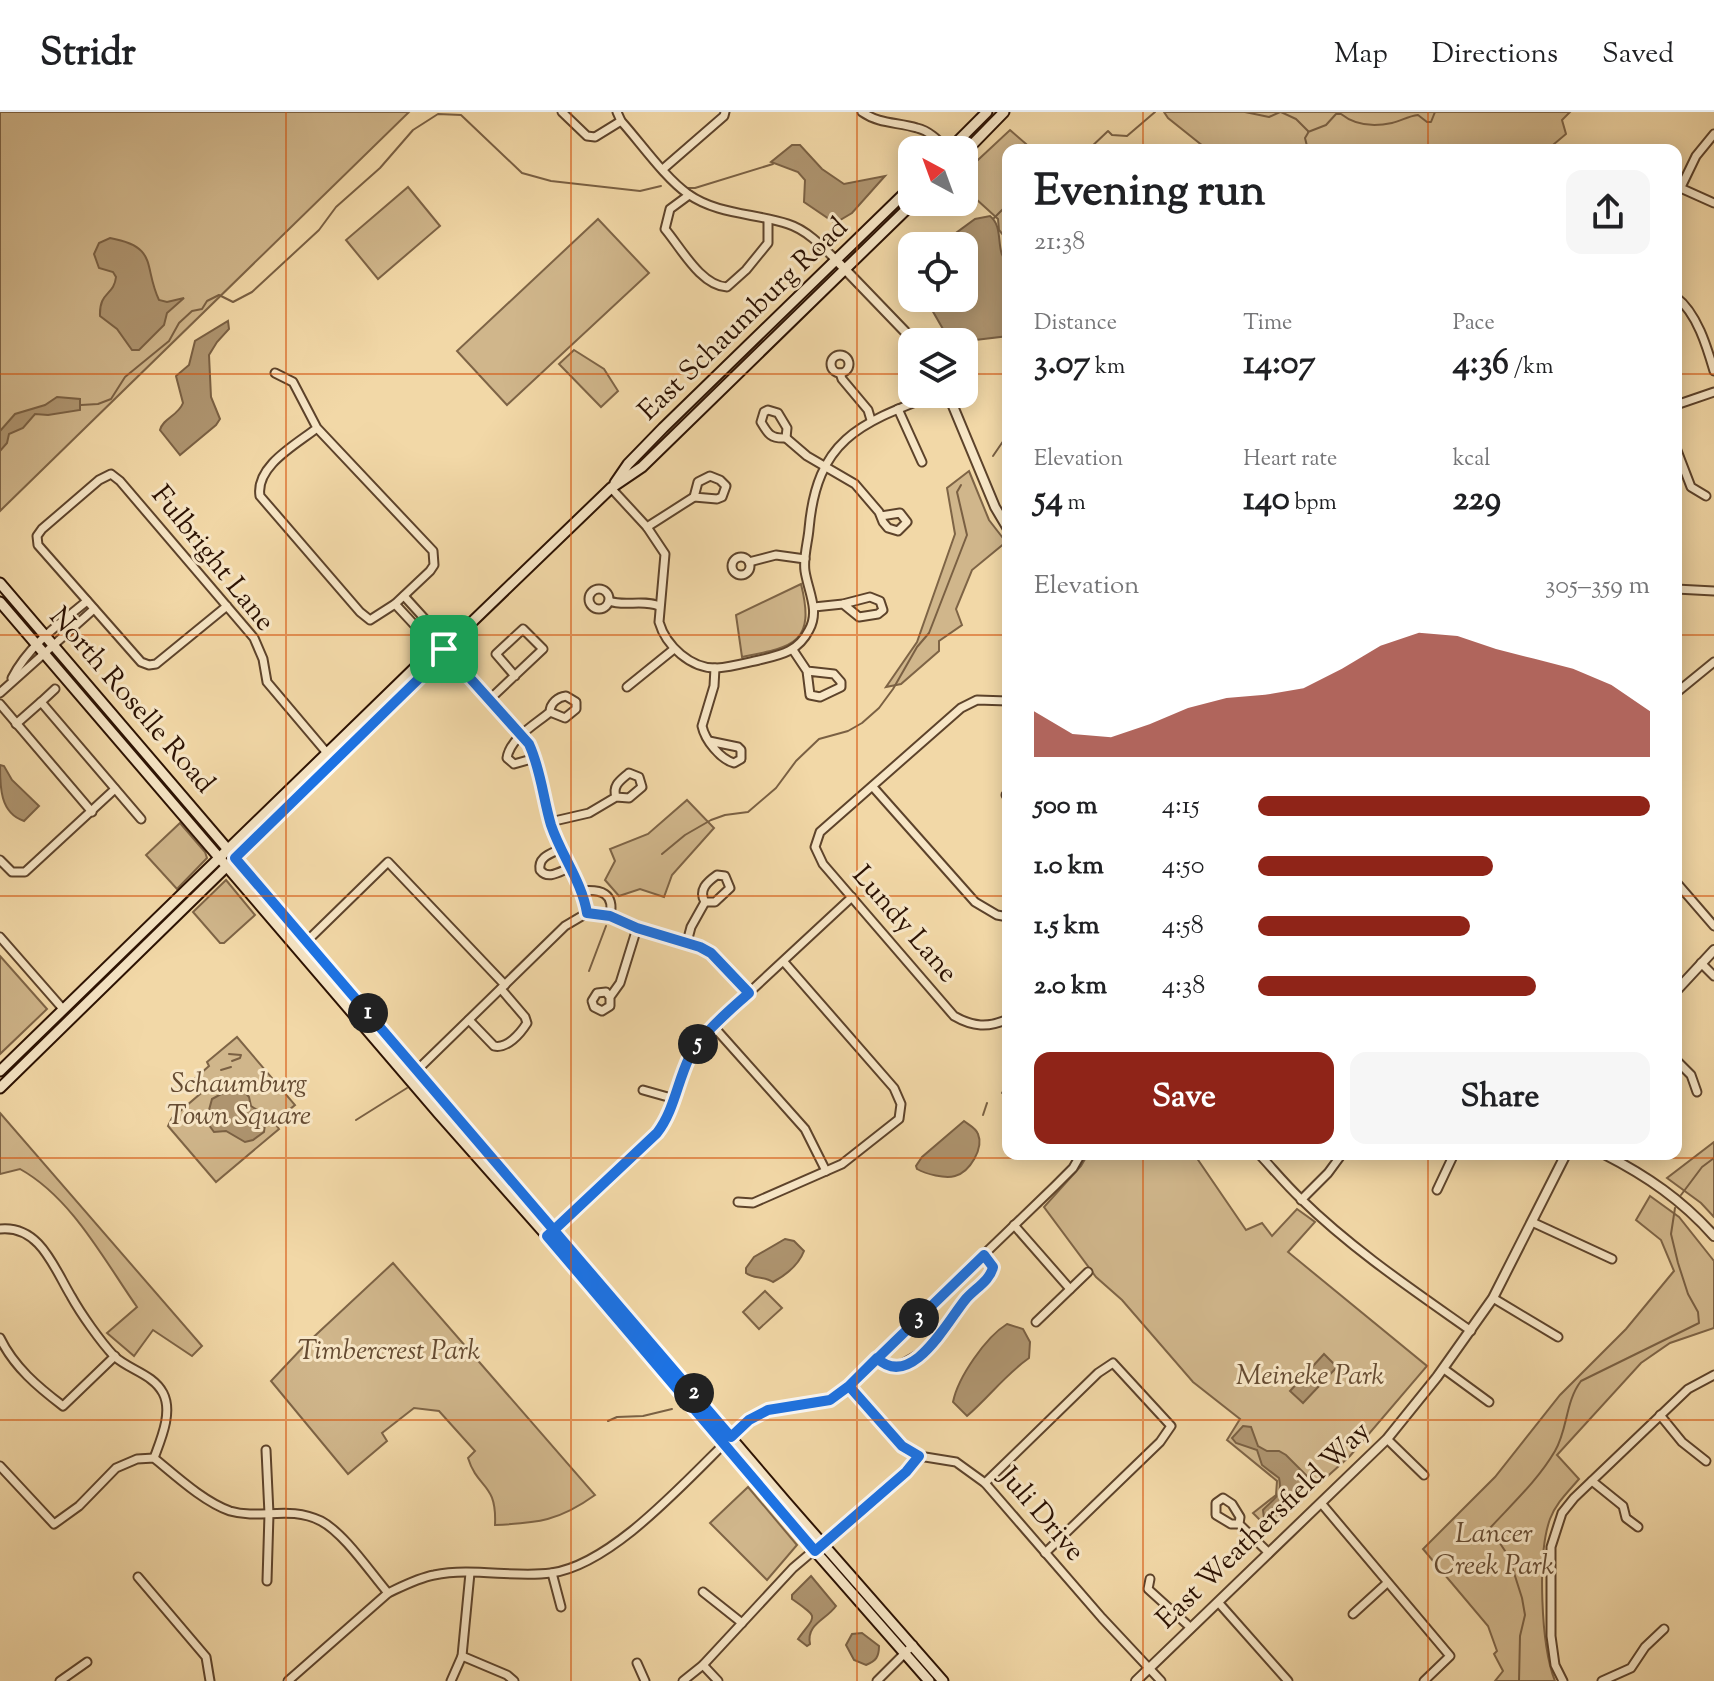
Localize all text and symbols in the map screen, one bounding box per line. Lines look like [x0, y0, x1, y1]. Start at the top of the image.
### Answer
text: Stridr [40, 28, 136, 82]
text: Map [1334, 35, 1388, 75]
text: Directions [1432, 35, 1558, 75]
text: Saved [1602, 35, 1674, 75]
north arrow [898, 136, 978, 216]
map controls [898, 136, 978, 408]
text: Evening run [1034, 162, 1266, 225]
button: share [1566, 170, 1650, 254]
street label: East Schaumburg Road [630, 209, 858, 431]
text: 21:38 [1034, 224, 1085, 261]
button: locate [898, 232, 978, 312]
text: Distance [1034, 308, 1117, 340]
text: Time [1243, 308, 1292, 340]
text: Pace [1453, 308, 1495, 340]
button: layers [898, 328, 978, 408]
text: 3.07 [1034, 340, 1090, 389]
text: 14:07 [1243, 340, 1316, 389]
text: 4:36 [1453, 340, 1509, 389]
text: km [1090, 352, 1125, 384]
text: /km [1509, 352, 1553, 384]
text: Elevation [1034, 444, 1123, 476]
text: Heart rate [1243, 444, 1337, 476]
text: kcal [1453, 444, 1490, 476]
text: 54 [1034, 476, 1063, 525]
text: 140 [1243, 476, 1290, 525]
text: 229 [1453, 476, 1501, 525]
street label: Fulbright Lane [141, 478, 283, 640]
text: m [1063, 488, 1086, 520]
text: bpm [1290, 488, 1337, 520]
text: Elevation [1034, 568, 1139, 605]
text: 305–359 m [1545, 568, 1650, 605]
street label: North Roselle Road [39, 599, 223, 803]
pin [410, 615, 478, 683]
icon: arrive [422, 627, 466, 671]
text: 500 m [1034, 788, 1097, 825]
text: 4:15 [1162, 788, 1200, 825]
text: 1.0 km [1034, 848, 1104, 885]
text: 4:50 [1162, 848, 1205, 885]
street label: Lundy Lane [842, 858, 966, 992]
text: 1.5 km [1034, 908, 1100, 945]
text: 4:58 [1162, 908, 1204, 945]
text: 2.0 km [1034, 968, 1107, 1005]
text: 4:38 [1162, 968, 1205, 1005]
pin: 1 [348, 993, 388, 1033]
text: 1 [364, 997, 372, 1029]
pin: 5 [678, 1024, 718, 1064]
text: 5 [694, 1028, 702, 1060]
button: Save [1034, 1052, 1334, 1144]
button: Share [1350, 1052, 1650, 1144]
park label: Schaumburg Town Square [167, 1065, 311, 1137]
pin: 3 [899, 1298, 939, 1338]
text: 3 [915, 1302, 923, 1334]
park label: Timbercrest Park [298, 1332, 481, 1372]
park label: Meineke Park [1236, 1357, 1385, 1397]
pin: 2 [674, 1373, 714, 1413]
text: 2 [689, 1377, 699, 1409]
street label: East Weathersfield Way [1148, 1413, 1380, 1639]
street label: Juli Drive [987, 1458, 1093, 1571]
park label: Lancer Creek Park [1434, 1515, 1554, 1587]

